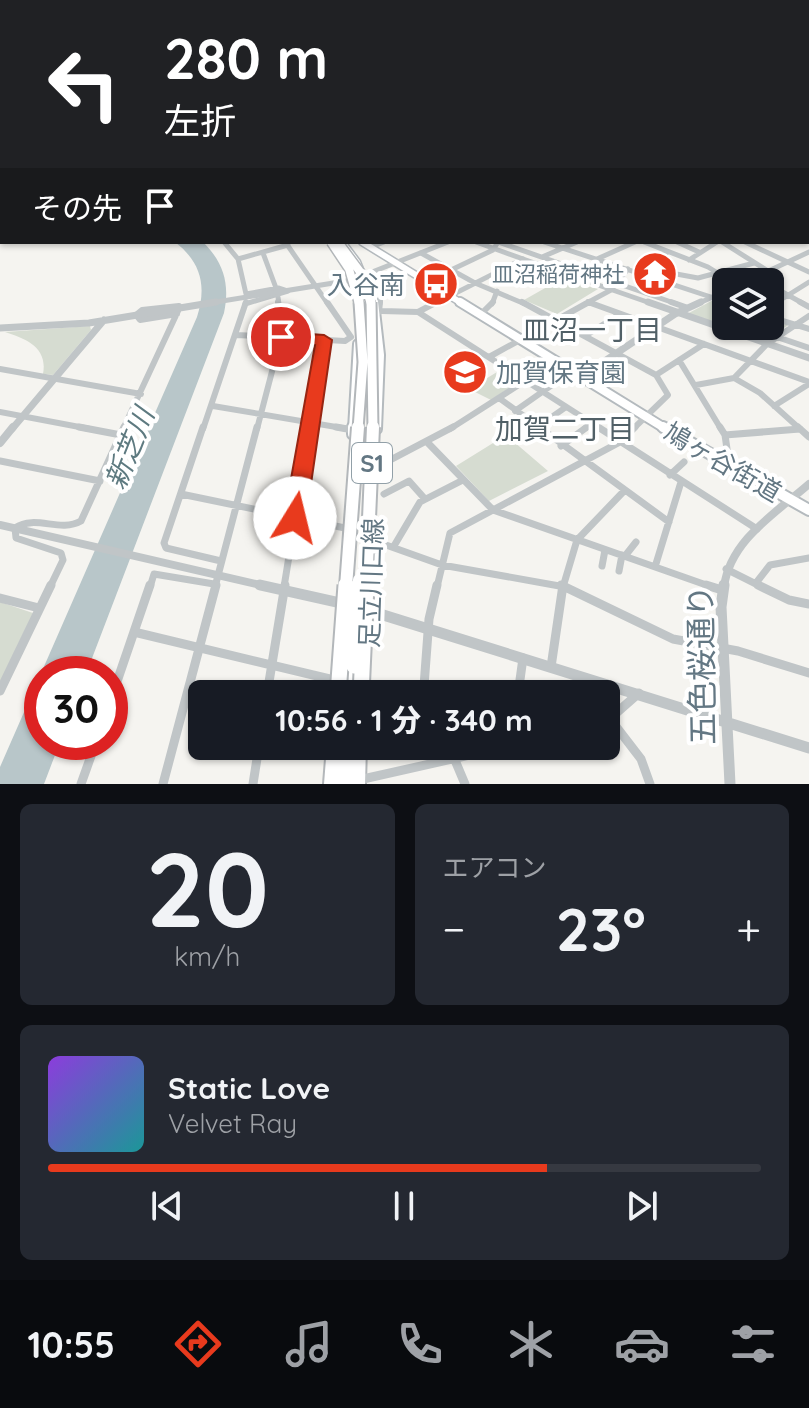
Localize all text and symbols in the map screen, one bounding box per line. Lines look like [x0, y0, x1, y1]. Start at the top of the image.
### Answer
text: 280 m [164, 23, 328, 93]
icon: left [32, 32, 136, 136]
text: 左折 [164, 98, 236, 143]
icon: arrive [138, 184, 182, 228]
text: その先 [32, 189, 122, 227]
temple icon: 皿沼稲荷神社 [631, 250, 679, 298]
bus stop icon: 入谷南 [412, 260, 460, 308]
place label: 皿沼稲荷神社 [492, 260, 624, 288]
place label: 入谷南 [327, 268, 405, 301]
map controls [712, 268, 784, 340]
button: layers [712, 268, 784, 340]
pin [247, 303, 315, 371]
district label: 皿沼一丁目 [522, 312, 662, 347]
icon: arrive [259, 315, 303, 359]
school or university icon: 加賀保育園 [441, 348, 489, 396]
place label: 加賀保育園 [496, 356, 626, 389]
water label: 新芝川 [97, 400, 162, 494]
district label: 加賀二丁目 [495, 411, 635, 446]
street label: 鳩ヶ谷街道 [658, 415, 788, 509]
road number: S1 [352, 443, 392, 483]
position arrow [253, 476, 337, 560]
street label: 足立川口線 [352, 517, 390, 649]
street label: 五色桜通り [680, 585, 722, 745]
speed limit sign: 30 [24, 656, 128, 760]
text: 10:56 · 1 分 · 340 m [275, 701, 533, 739]
text: 20 [146, 823, 269, 953]
text: エアコン [443, 851, 547, 884]
text: 23° [556, 891, 646, 966]
text: − [443, 901, 465, 956]
text: + [736, 901, 761, 956]
text: km/h [174, 940, 240, 973]
text: Static Love [168, 1069, 330, 1107]
text: Velvet Ray [168, 1107, 297, 1140]
icon: previous [145, 1184, 189, 1228]
icon: pause [382, 1184, 426, 1228]
icon: next [620, 1184, 664, 1228]
icon: directions [170, 1316, 226, 1372]
icon: music [281, 1316, 337, 1372]
icon: phone [392, 1316, 448, 1372]
icon: climate [503, 1316, 559, 1372]
icon: car [614, 1316, 670, 1372]
icon: filters [725, 1316, 781, 1372]
text: 10:55 [28, 1322, 115, 1367]

